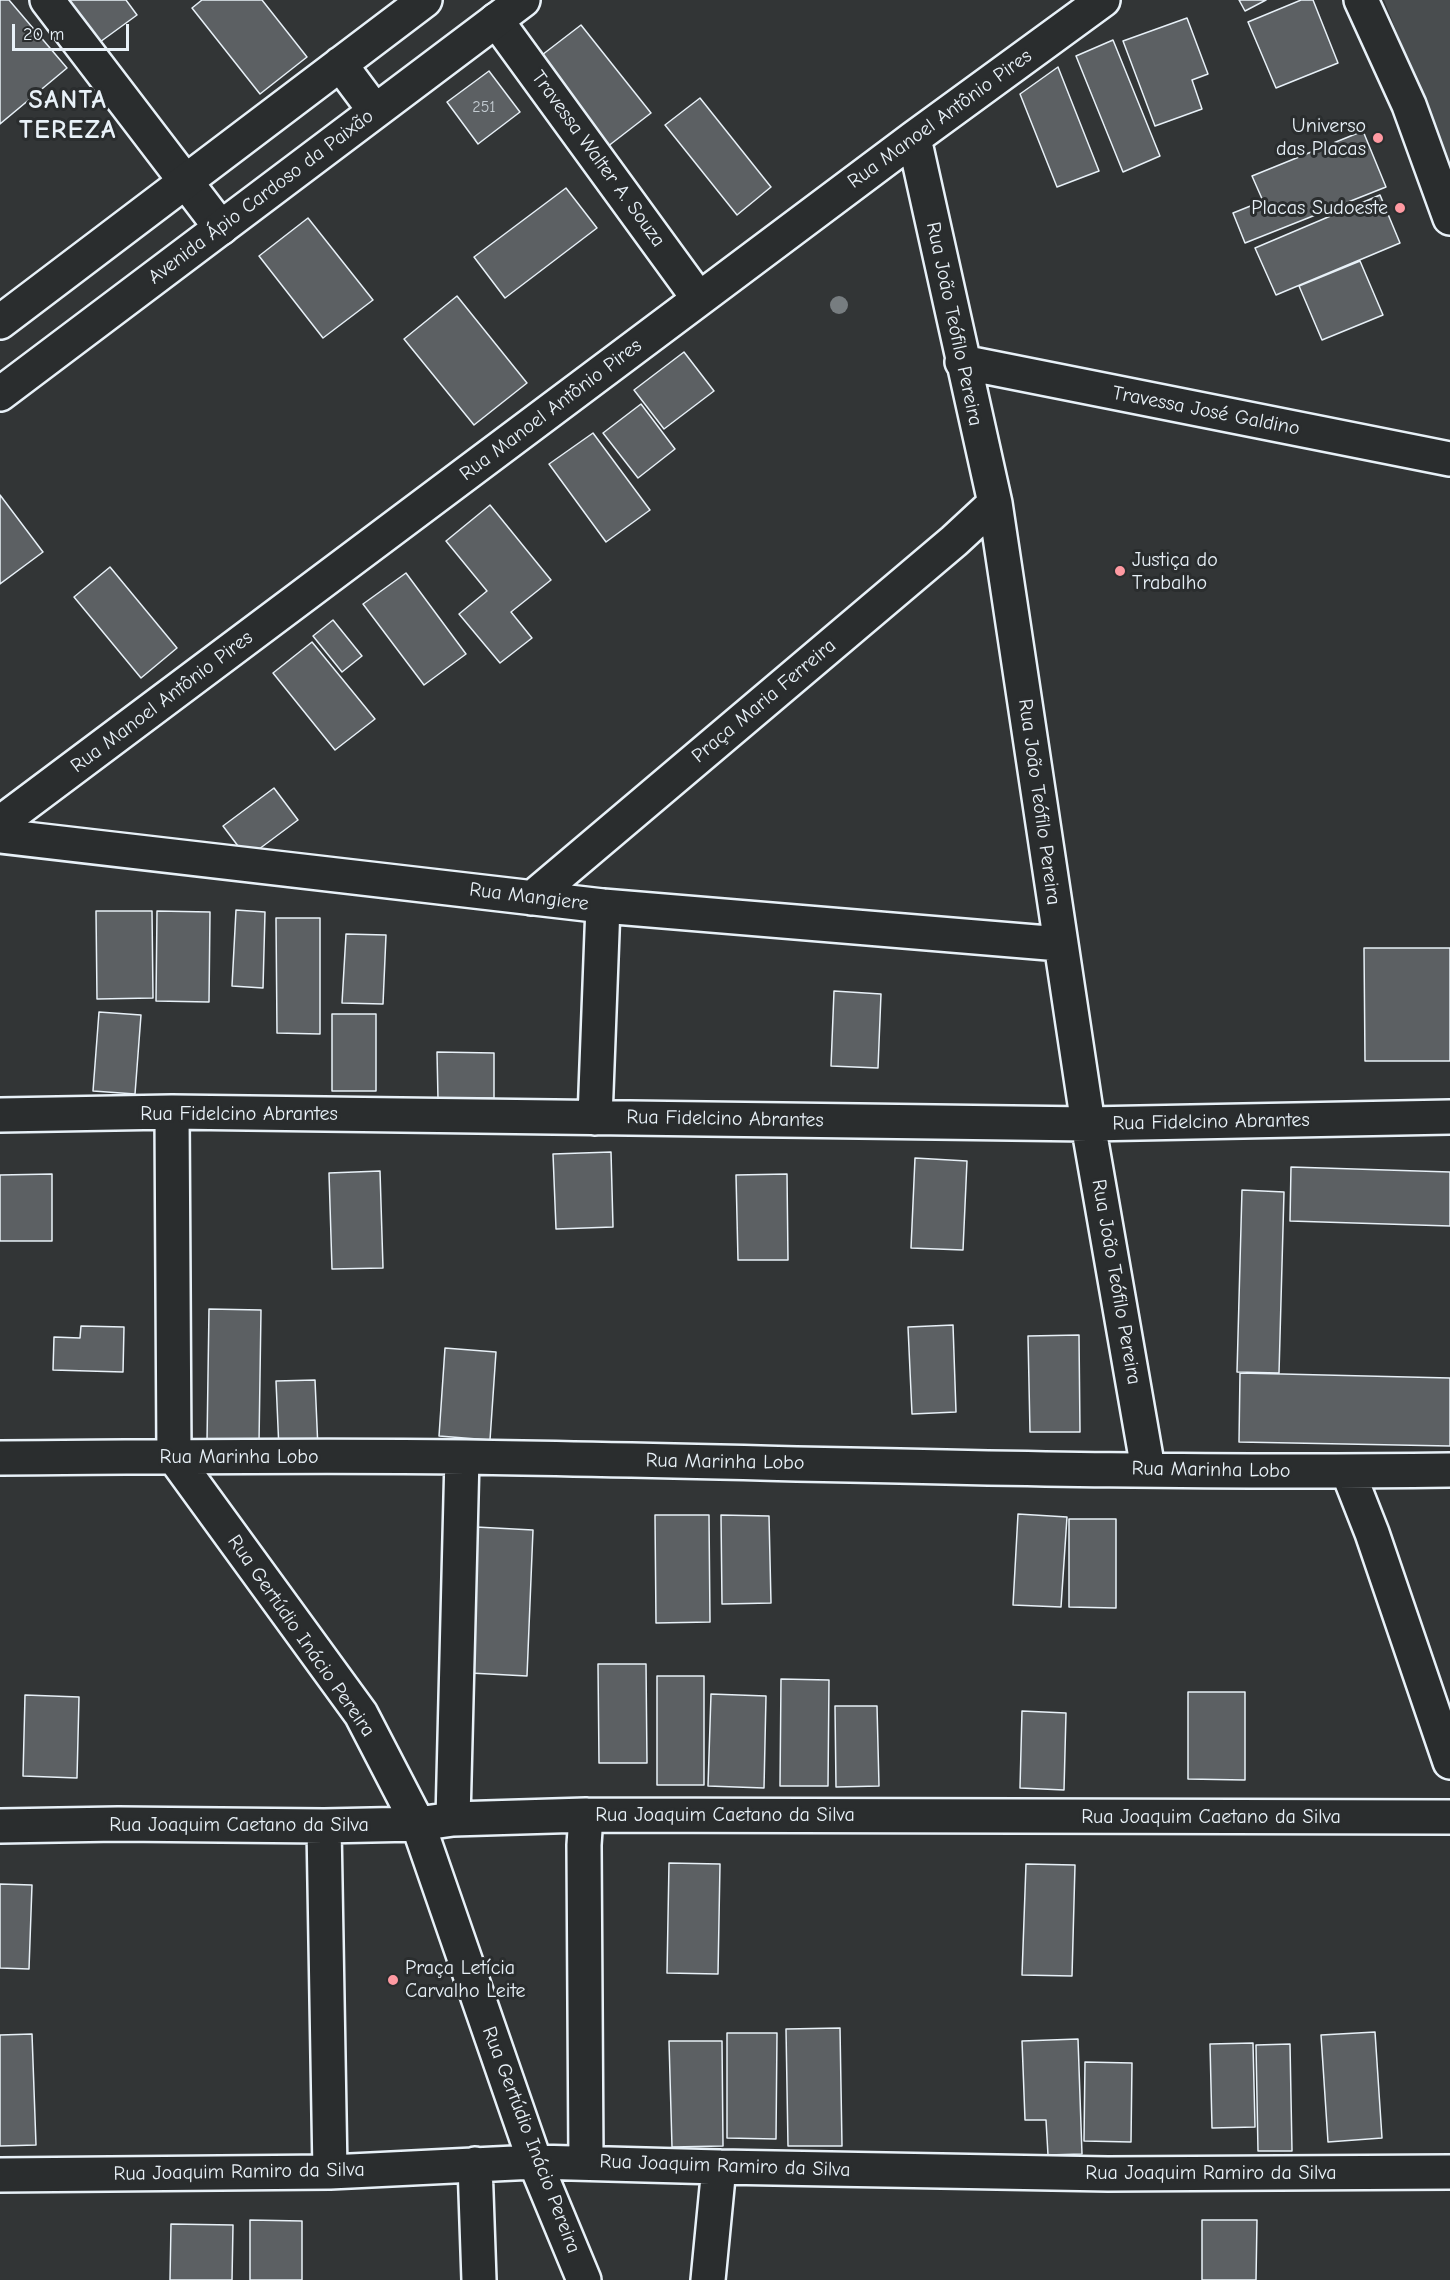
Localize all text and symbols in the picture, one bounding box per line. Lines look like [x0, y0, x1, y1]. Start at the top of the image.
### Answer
scale bar [15, 12, 132, 50]
text: 20 m [23, 24, 64, 45]
street label: Rua Manoel Antônio Pires [843, 44, 1037, 194]
street label: Travessa Walter A. Souza [526, 66, 670, 252]
district label: SANTA TEREZA [19, 85, 117, 146]
house number: 251 [472, 97, 496, 117]
street label: Avenida Ápio Cardoso da Paixão [144, 104, 378, 290]
place label: Universo das Placas [1276, 114, 1366, 161]
marker: Universo das Placas [1371, 131, 1385, 145]
place label: Placas Sudoeste [1251, 196, 1388, 220]
marker: Placas Sudoeste [1393, 201, 1407, 215]
street label: Rua João Teófilo Pereira [921, 220, 987, 428]
street label: Rua Manoel Antônio Pires [455, 334, 647, 486]
street label: Travessa José Galdino [1110, 381, 1302, 441]
place label: Justiça do Trabalho [1132, 548, 1218, 595]
marker: Justiça do Trabalho [1113, 564, 1127, 578]
street label: Rua Manoel Antônio Pires [66, 626, 258, 778]
street label: Praça Maria Ferreira [687, 634, 841, 768]
street label: Rua João Teófilo Pereira [1013, 697, 1065, 907]
street label: Rua Mangiere [468, 878, 590, 916]
street label: Rua Fidelcino Abrantes [140, 1102, 338, 1126]
street label: Rua Fidelcino Abrantes [626, 1105, 824, 1133]
street label: Rua Fidelcino Abrantes [1112, 1108, 1310, 1136]
street label: Rua João Teófilo Pereira [1086, 1178, 1146, 1386]
street label: Rua Marinha Lobo [160, 1445, 318, 1469]
street label: Rua Marinha Lobo [645, 1449, 805, 1475]
street label: Rua Marinha Lobo [1131, 1457, 1291, 1483]
street label: Rua Gertúdio Inácio Pereira [222, 1530, 380, 1742]
street label: Rua Joaquim Caetano da Silva [595, 1803, 855, 1827]
street label: Rua Joaquim Caetano da Silva [1081, 1805, 1341, 1829]
street label: Rua Joaquim Caetano da Silva [109, 1813, 369, 1837]
place label: Praça Letícia Carvalho Leite [405, 1956, 526, 2003]
marker: Praça Letícia Carvalho Leite [386, 1973, 400, 1987]
street label: Rua Gertúdio Inácio Pereira [477, 2023, 585, 2257]
street label: Rua Joaquim Ramiro da Silva [599, 2150, 851, 2182]
street label: Rua Joaquim Ramiro da Silva [113, 2158, 365, 2186]
street label: Rua Joaquim Ramiro da Silva [1085, 2161, 1337, 2185]

